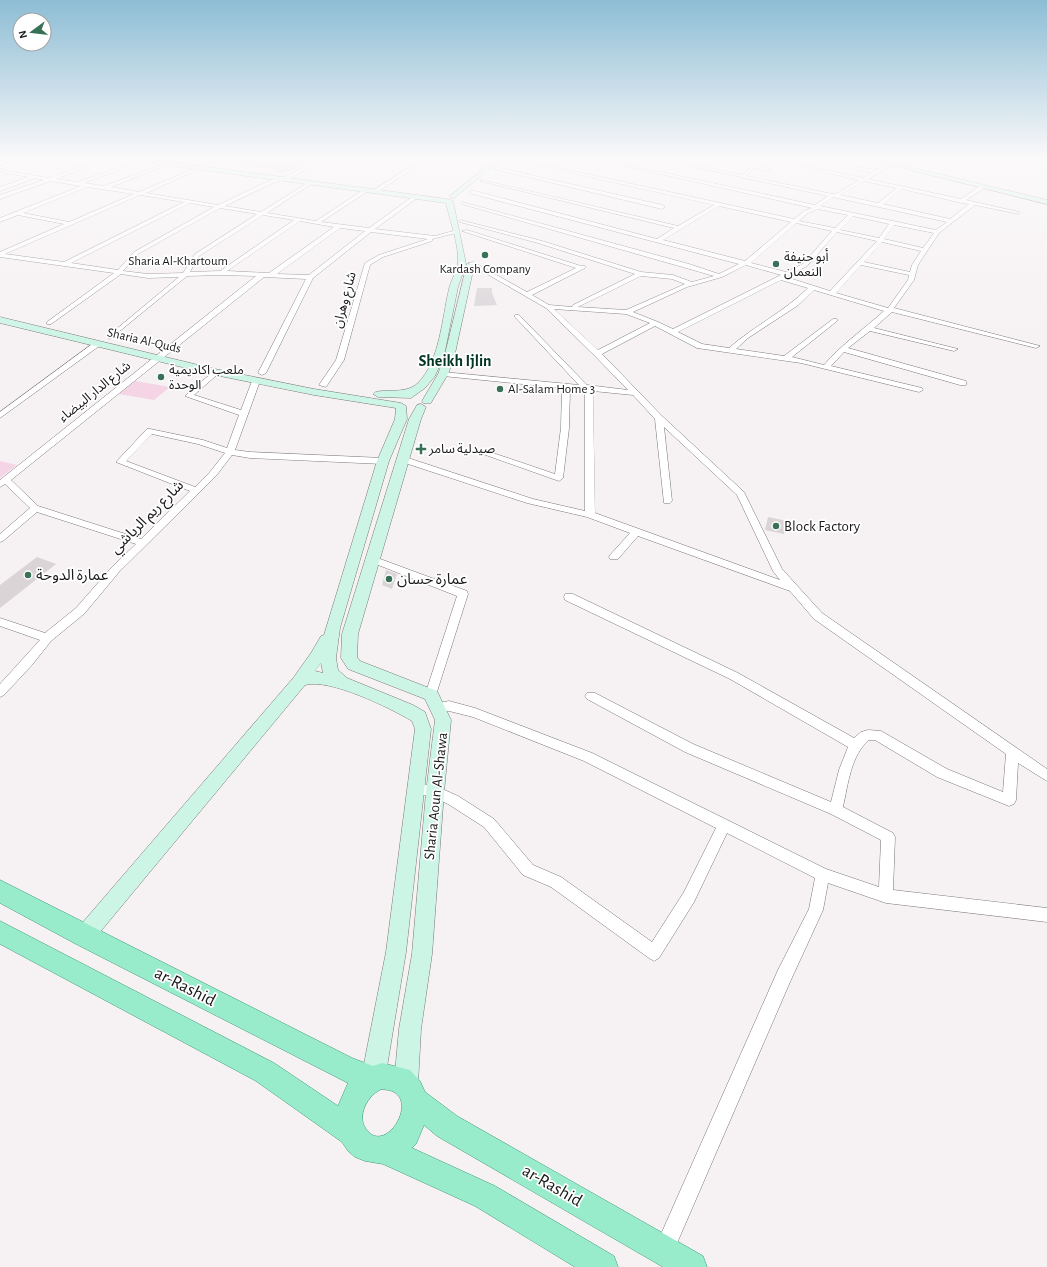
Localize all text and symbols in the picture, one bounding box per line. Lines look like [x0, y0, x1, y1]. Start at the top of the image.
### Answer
north arrow [12, 12, 52, 52]
text: N [17, 29, 29, 40]
place label: أبو حنيفة النعمان [784, 248, 829, 280]
marker: Kardash Company [480, 250, 490, 260]
street label: Sharia Al-Khartoum [128, 255, 228, 268]
marker: أبو حنيفة النعمان [771, 259, 781, 269]
place label: Kardash Company [439, 263, 531, 276]
street label: شارع وهران [331, 271, 362, 330]
street label: Sharia Al-Quds [106, 326, 182, 356]
district label: Sheikh Ijlin [418, 353, 492, 370]
street label: شارع الدار البيضاء [57, 359, 135, 427]
place label: ملعب اكاديمية الوحدة [169, 363, 244, 392]
marker: ملعب اكاديمية الوحدة [156, 372, 166, 382]
place label: Al-Salam Home 3 [508, 383, 595, 396]
marker: Al-Salam Home 3 [495, 384, 505, 394]
place label: صيدلية سامر [428, 442, 495, 456]
marker: صيدلية سامر [416, 444, 426, 454]
street label: شارع ريم الرياشي [107, 477, 190, 559]
place label: Block Factory [784, 519, 861, 534]
marker: Block Factory [771, 521, 781, 531]
place label: عمارة الدوحة [36, 568, 109, 584]
marker: عمارة الدوحة [23, 570, 33, 580]
place label: عمارة حسان [397, 572, 468, 588]
marker: عمارة حسان [384, 574, 394, 584]
street label: Sharia Aoun Al-Shawa [422, 731, 450, 860]
street label: ar-Rashid [152, 964, 218, 1010]
street label: ar-Rashid [519, 1162, 585, 1210]

